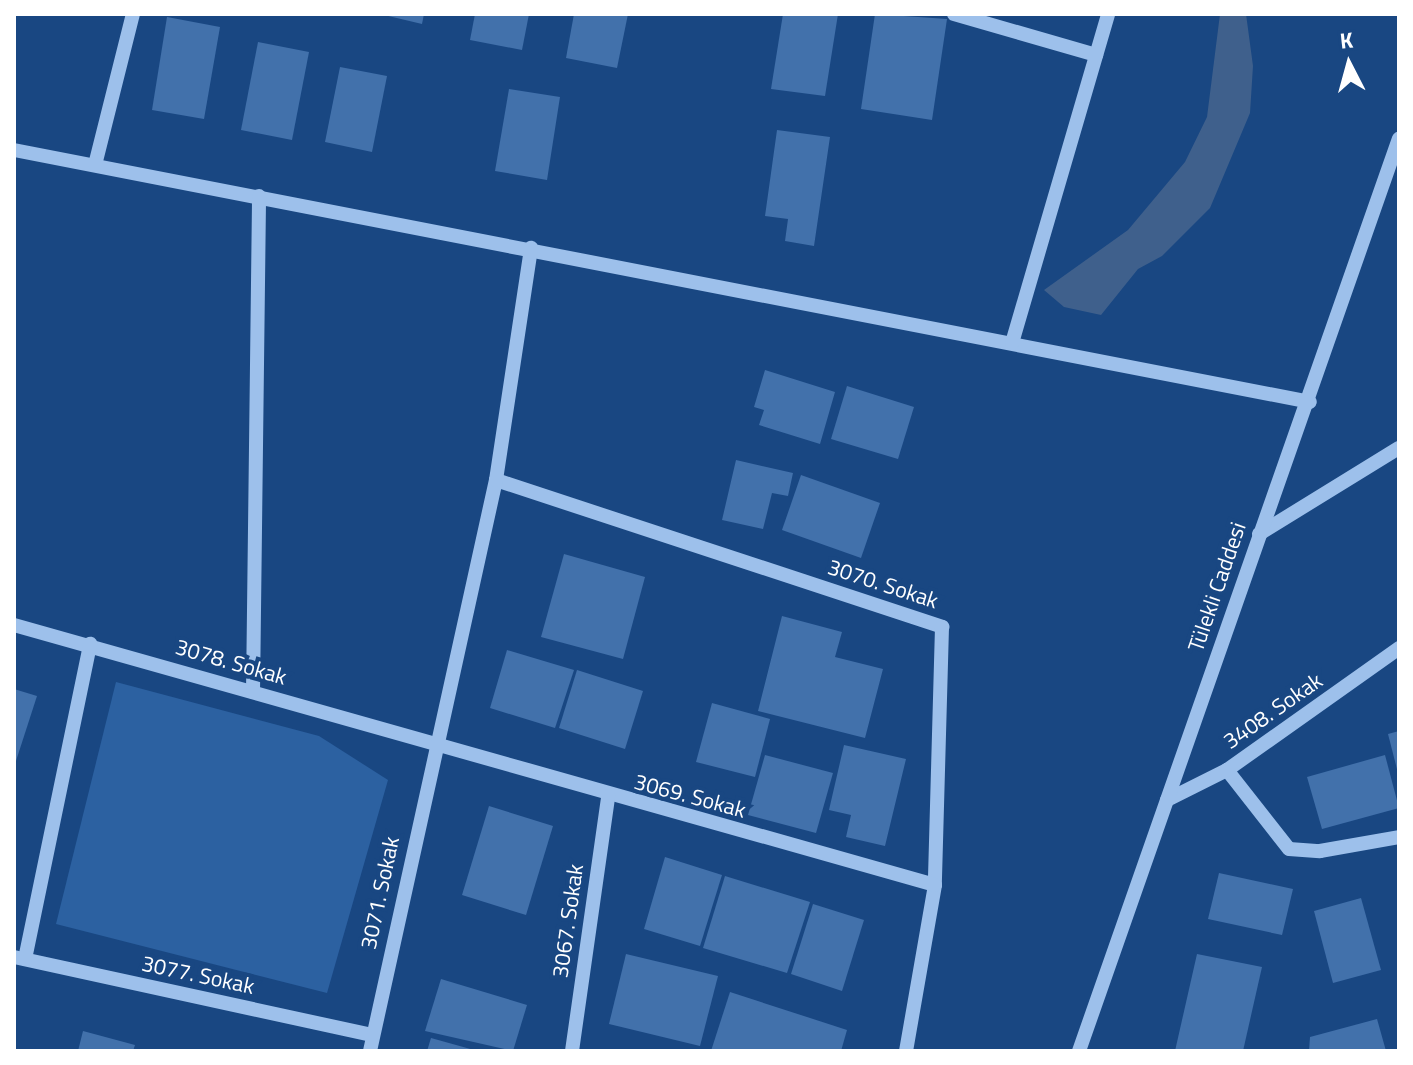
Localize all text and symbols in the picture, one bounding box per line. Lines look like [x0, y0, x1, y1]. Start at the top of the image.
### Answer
text: K [1338, 23, 1355, 58]
north arrow [1309, 24, 1389, 104]
street label: Tülekli Caddesi [1183, 519, 1251, 655]
street label: 3070. Sokak [824, 554, 942, 614]
street label: 3078. Sokak [172, 634, 290, 690]
street label: 3408. Sokak [1219, 667, 1327, 755]
street label: 3069. Sokak [631, 768, 749, 824]
street label: 3071. Sokak [355, 834, 405, 952]
street label: 3067. Sokak [547, 862, 589, 980]
street label: 3077. Sokak [139, 950, 257, 1000]

